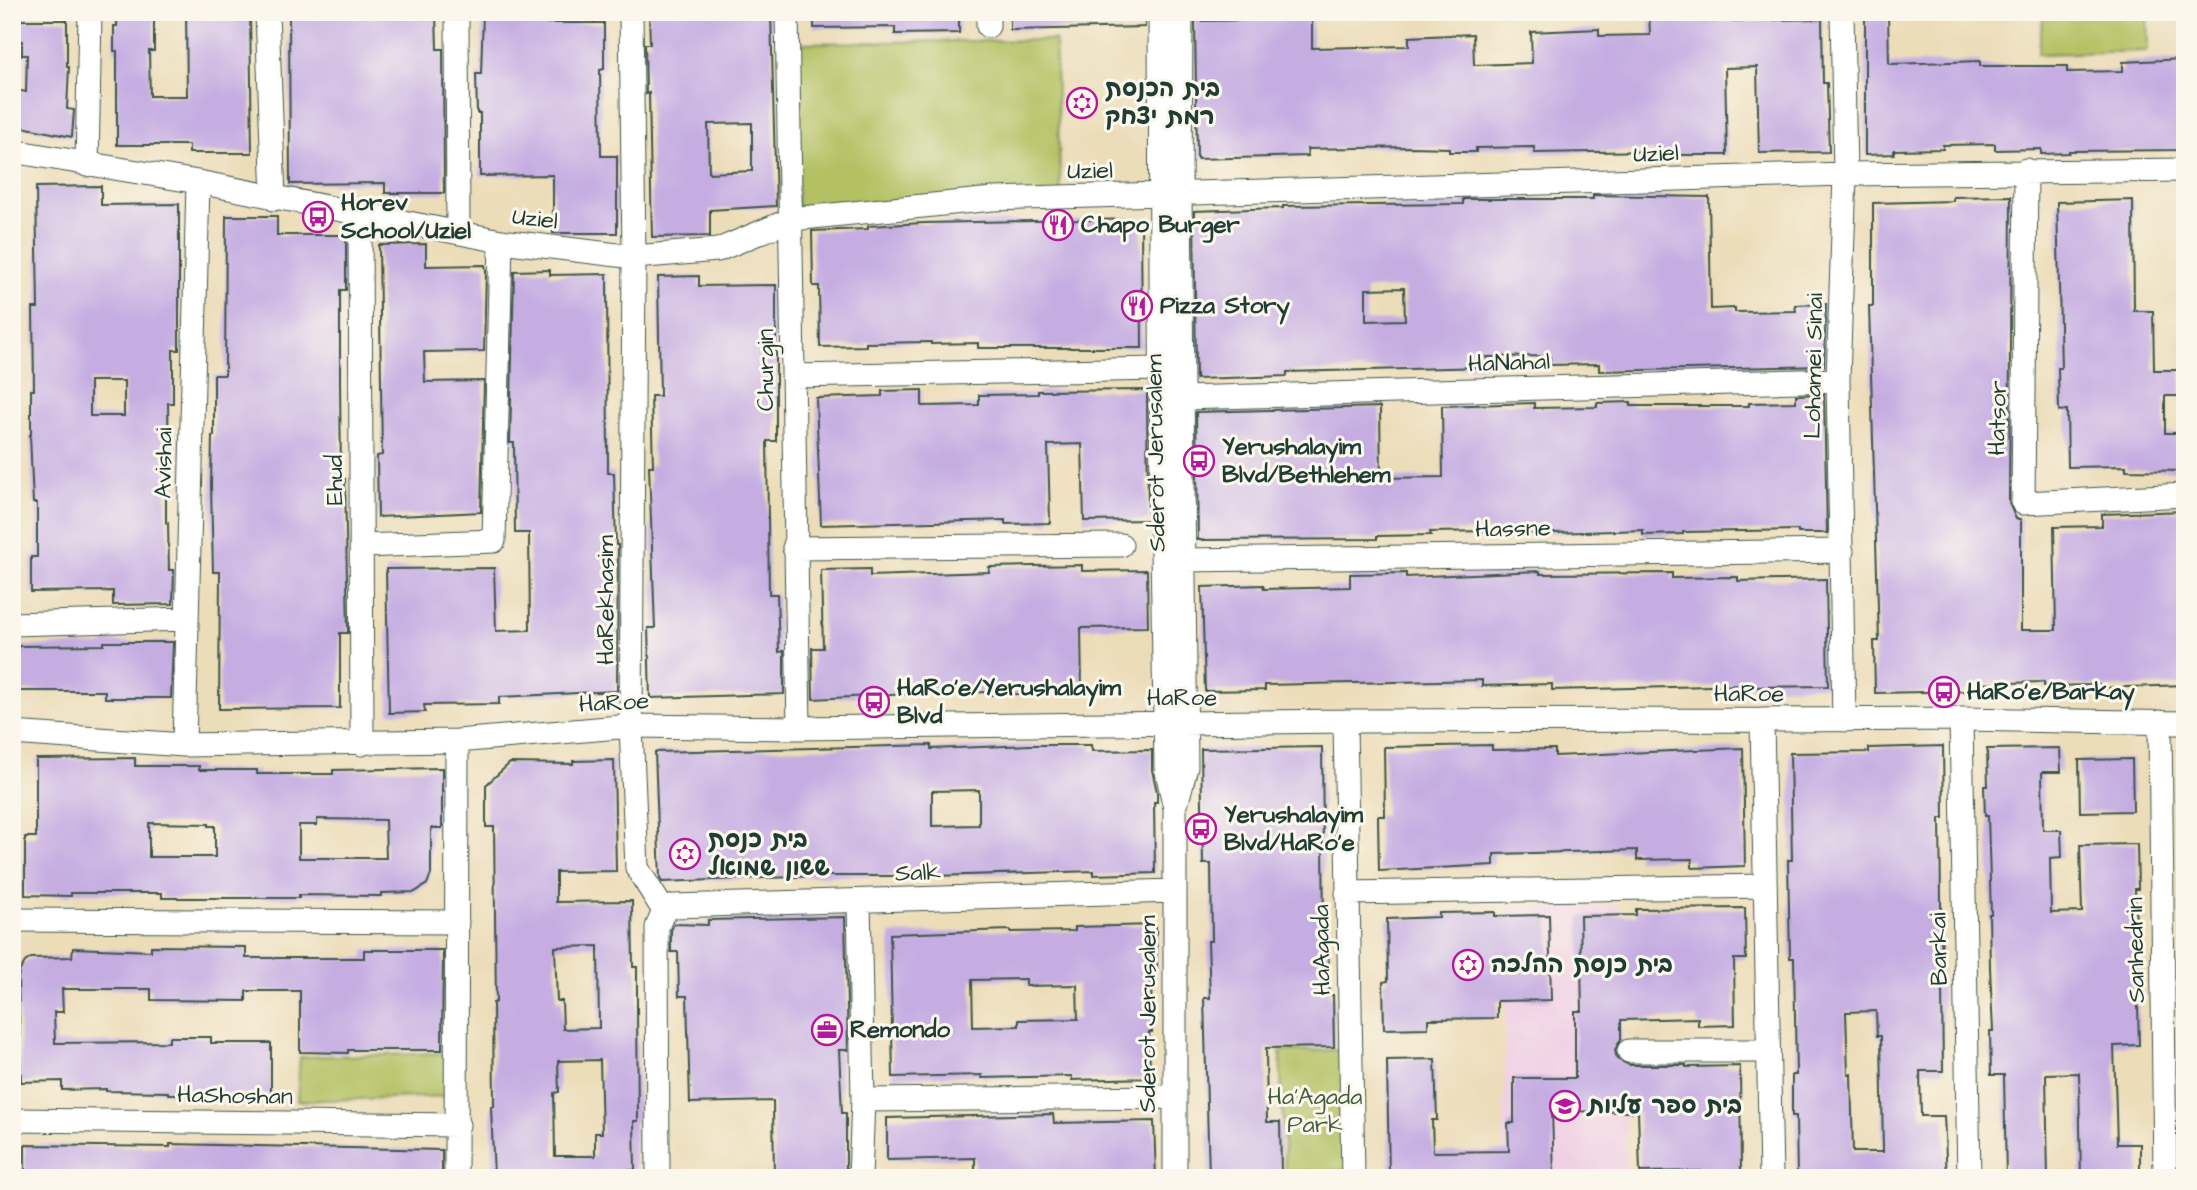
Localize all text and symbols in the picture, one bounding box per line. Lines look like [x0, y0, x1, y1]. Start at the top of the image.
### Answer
place label: בית הכנסת רמת יצחק [1105, 72, 1220, 134]
synagogue icon: בית הכנסת רמת יצחק [1065, 86, 1099, 120]
street label: Uziel [1633, 136, 1679, 172]
street label: Uziel [1067, 154, 1113, 188]
place label: Horev School/Uziel [340, 186, 471, 248]
street label: Uziel [510, 199, 560, 239]
bus stop icon: Horev School/Uziel [301, 200, 335, 234]
restaurant icon: Chapo Burger [1041, 208, 1075, 242]
place label: Chapo Burger [1081, 208, 1240, 243]
restaurant icon: Pizza Story [1120, 289, 1154, 323]
place label: Pizza Story [1160, 289, 1290, 325]
street label: Lohamei Sinai [1796, 292, 1832, 439]
street label: Churgin [749, 329, 784, 411]
street label: HaNahal [1467, 345, 1551, 381]
street label: Sderot Jerusalem [1137, 354, 1175, 552]
street label: Hatsor [1980, 380, 2016, 456]
street label: Avishai [146, 427, 182, 499]
place label: Yerushalayim Blvd/Bethlehem [1222, 430, 1391, 492]
bus stop icon: Yerushalayim Blvd/Bethlehem [1182, 444, 1216, 478]
street label: Ehud [318, 455, 352, 505]
street label: Hassne [1475, 511, 1551, 547]
street label: HaRekhasim [589, 535, 623, 665]
place label: HaRo'e/Yerushalayim Blvd [897, 671, 1121, 733]
bus stop icon: HaRo'e/Barkay [1927, 675, 1961, 709]
place label: HaRo'e/Barkay [1967, 675, 2136, 711]
street label: HaRoe [1714, 677, 1784, 711]
street label: HaRoe [1147, 681, 1217, 715]
street label: HaRoe [578, 684, 650, 722]
bus stop icon: HaRo'e/Yerushalayim Blvd [857, 685, 891, 719]
place label: Yerushalayim Blvd/HaRo'e [1224, 798, 1363, 860]
bus stop icon: Yerushalayim Blvd/HaRo'e [1184, 812, 1218, 846]
place label: בית כנסת ששון שמואל [708, 823, 830, 885]
synagogue icon: בית כנסת ששון שמואל [668, 837, 702, 871]
street label: Salk [894, 855, 942, 891]
street label: Sanhedrin [2118, 897, 2154, 1003]
street label: HaAgada [1304, 904, 1341, 996]
street label: Barkai [1921, 912, 1957, 986]
street label: Sderot Jerusalem [1131, 915, 1165, 1113]
synagogue icon: בית כנסת ההלכה [1451, 948, 1485, 982]
place label: בית כנסת ההלכה [1491, 948, 1673, 982]
office icon: Remondo [810, 1013, 844, 1047]
place label: Remondo [850, 1013, 951, 1047]
street label: HaShoshan [177, 1078, 293, 1114]
park label: Ha'Agada Park [1267, 1080, 1363, 1142]
school or university icon: בית ספר עליות [1548, 1089, 1582, 1123]
place label: בית ספר עליות [1586, 1089, 1742, 1123]

